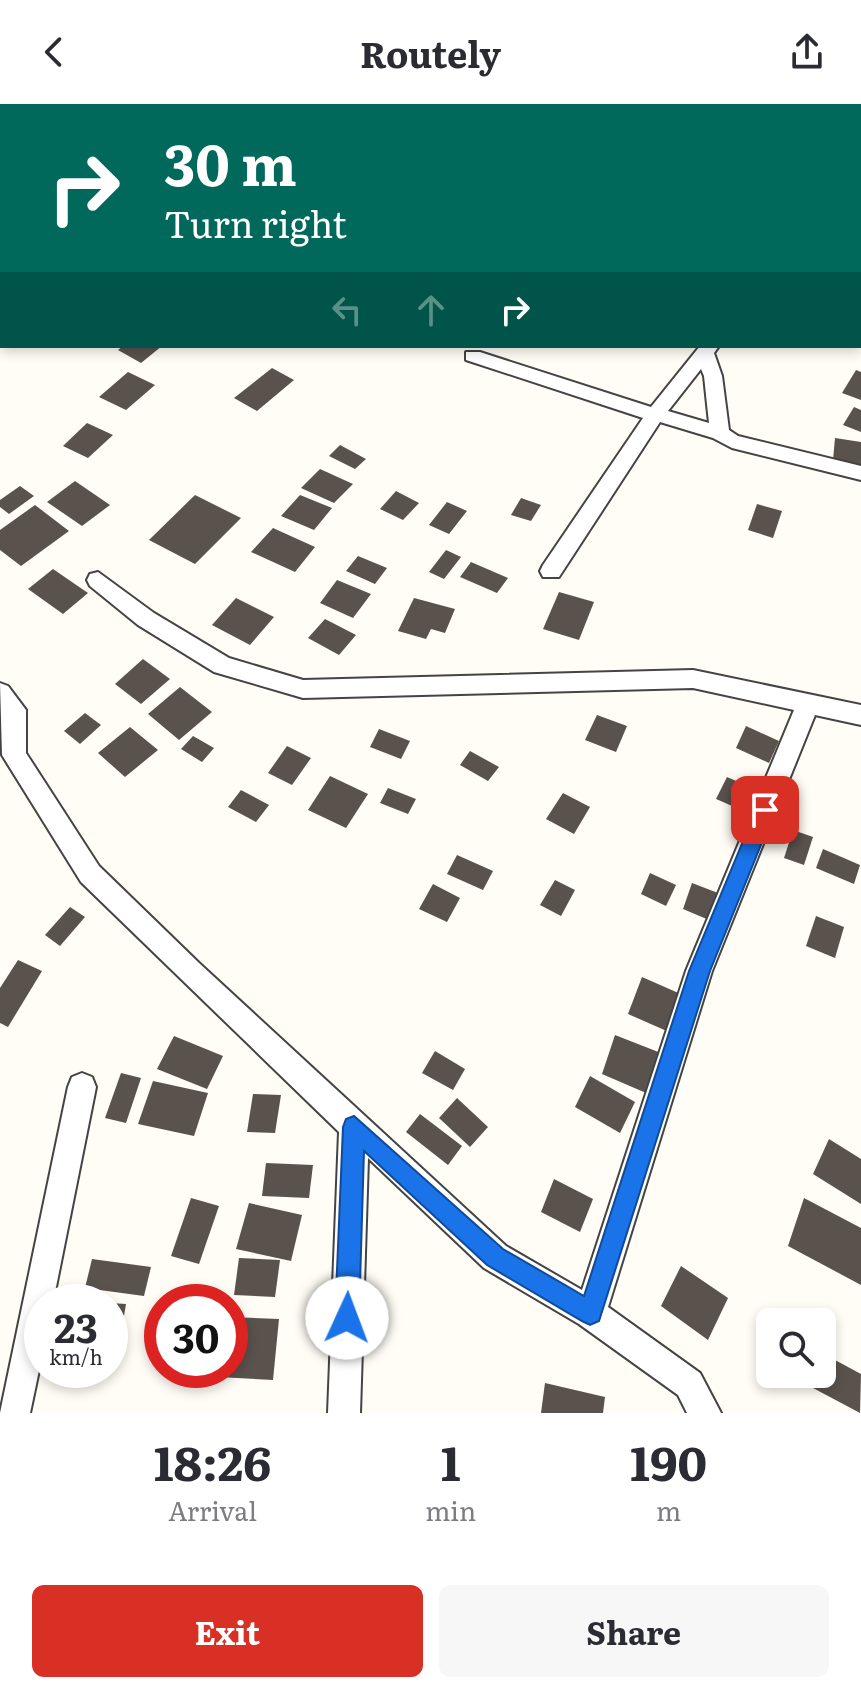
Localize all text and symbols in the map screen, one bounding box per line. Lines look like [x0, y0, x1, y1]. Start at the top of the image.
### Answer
text: Routely [360, 26, 501, 79]
icon: back [32, 30, 76, 74]
icon: share [785, 30, 829, 74]
text: 30 m [164, 120, 297, 203]
icon: right [32, 136, 136, 240]
text: Turn right [164, 196, 347, 249]
icon: left [325, 288, 369, 332]
icon: ahead [409, 288, 453, 332]
icon: right [493, 288, 537, 332]
pin [731, 776, 799, 844]
icon: arrive [743, 788, 787, 832]
position arrow [305, 1276, 389, 1360]
speed limit sign: 30 [144, 1284, 248, 1388]
text: 23 [54, 1296, 98, 1355]
map controls [756, 1308, 836, 1388]
button: search [756, 1308, 836, 1388]
text: km/h [49, 1341, 103, 1371]
text: 18:26 [154, 1425, 271, 1496]
text: 1 [441, 1425, 461, 1496]
text: 190 [630, 1425, 707, 1496]
text: Arrival [168, 1490, 257, 1529]
text: min [425, 1490, 476, 1529]
text: m [656, 1490, 681, 1529]
button: Exit [32, 1585, 423, 1677]
button: Share [439, 1585, 829, 1677]

